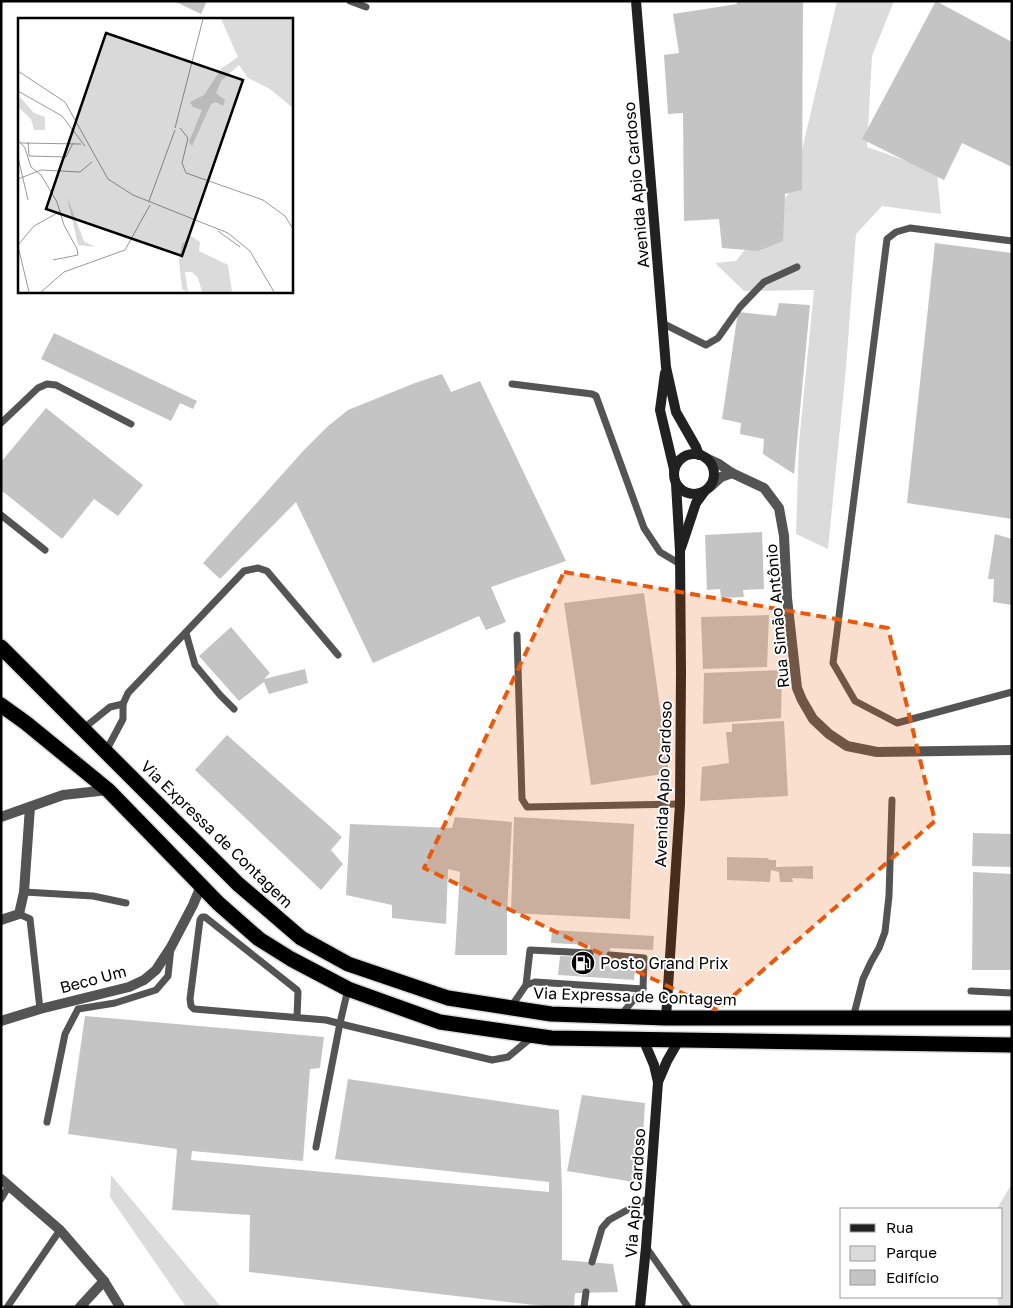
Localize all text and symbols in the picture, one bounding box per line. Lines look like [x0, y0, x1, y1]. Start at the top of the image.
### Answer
inset map [18, 18, 292, 292]
street label: Avenida Apio Cardoso [619, 101, 653, 269]
street label: Rua Simão Antônio [761, 543, 793, 689]
street label: Avenida Apio Cardoso [650, 700, 676, 868]
street label: Via Expressa de Contagem [137, 756, 297, 912]
fuel station icon: Posto Grand Prix [570, 950, 596, 976]
place label: Posto Grand Prix [600, 953, 728, 973]
street label: Beco Um [57, 961, 129, 997]
street label: Via Expressa de Contagem [533, 982, 737, 1010]
street label: Via Apio Cardoso [620, 1127, 650, 1259]
legend [840, 1208, 1003, 1298]
text: Rua [886, 1218, 913, 1236]
text: Parque [886, 1243, 937, 1261]
text: Edifício [886, 1268, 939, 1286]

